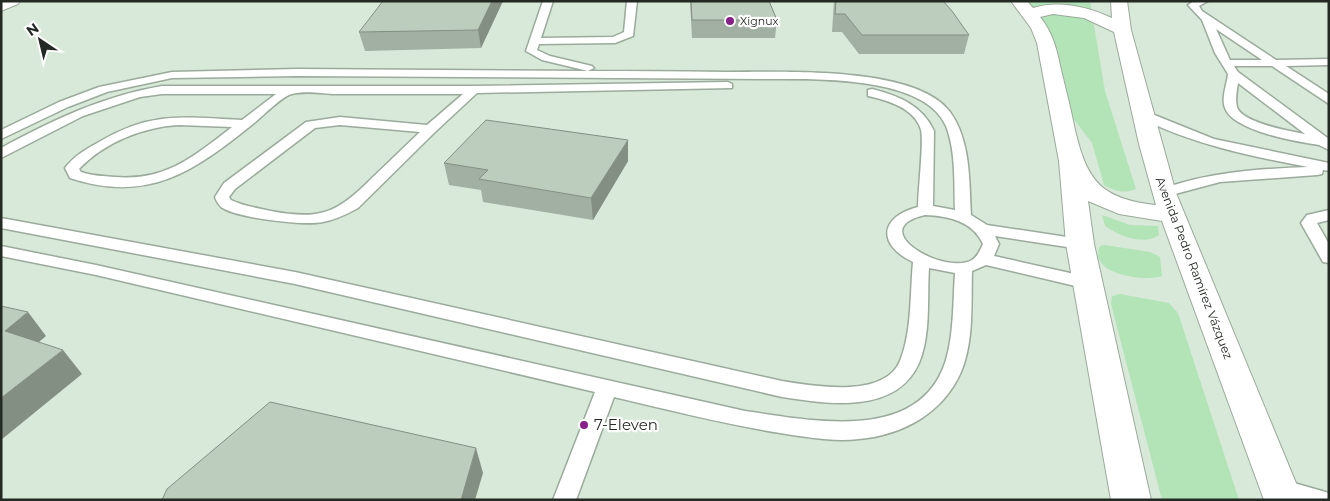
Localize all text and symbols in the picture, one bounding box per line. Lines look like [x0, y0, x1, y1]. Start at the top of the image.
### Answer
place label: Xignux [740, 14, 779, 28]
north arrow [15, 15, 65, 65]
marker: Xignux [724, 15, 736, 27]
text: N [23, 19, 42, 40]
street label: Avenida Pedro Ramírez Vázquez [1153, 175, 1236, 361]
place label: 7-Eleven [594, 415, 658, 434]
marker: 7-Eleven [578, 419, 590, 431]

